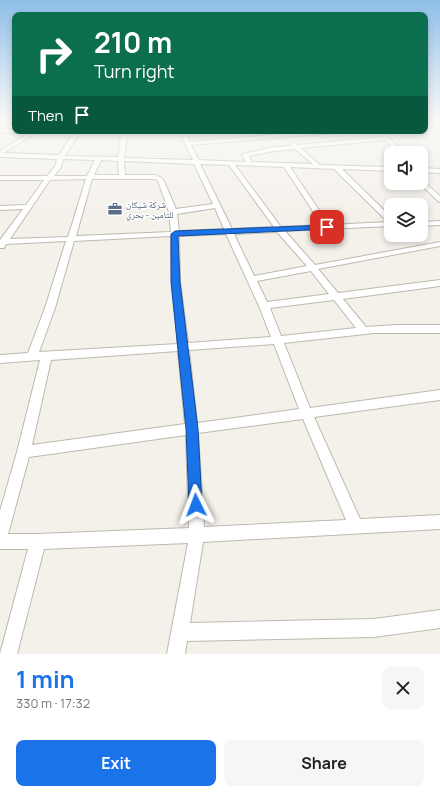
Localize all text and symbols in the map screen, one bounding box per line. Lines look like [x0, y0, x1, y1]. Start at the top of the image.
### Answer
text: 210 m [94, 23, 172, 61]
icon: right [28, 28, 80, 80]
text: Turn right [94, 59, 175, 83]
icon: arrive [71, 104, 93, 126]
text: Then [28, 105, 63, 126]
map controls [384, 146, 428, 242]
button: sound [384, 146, 428, 190]
place label: شركة شيكان للتامين - بحري [126, 198, 173, 222]
button: layers [384, 198, 428, 242]
office icon: شركة شيكان للتامين - بحري [107, 201, 123, 217]
pin [310, 210, 344, 244]
icon: arrive [316, 216, 338, 238]
position arrow [175, 484, 217, 526]
text: 1 min [16, 662, 75, 695]
button: close [382, 667, 424, 709]
text: 330 m · 17:32 [16, 694, 90, 712]
button: Exit [16, 740, 216, 786]
button: Share [224, 740, 424, 786]

